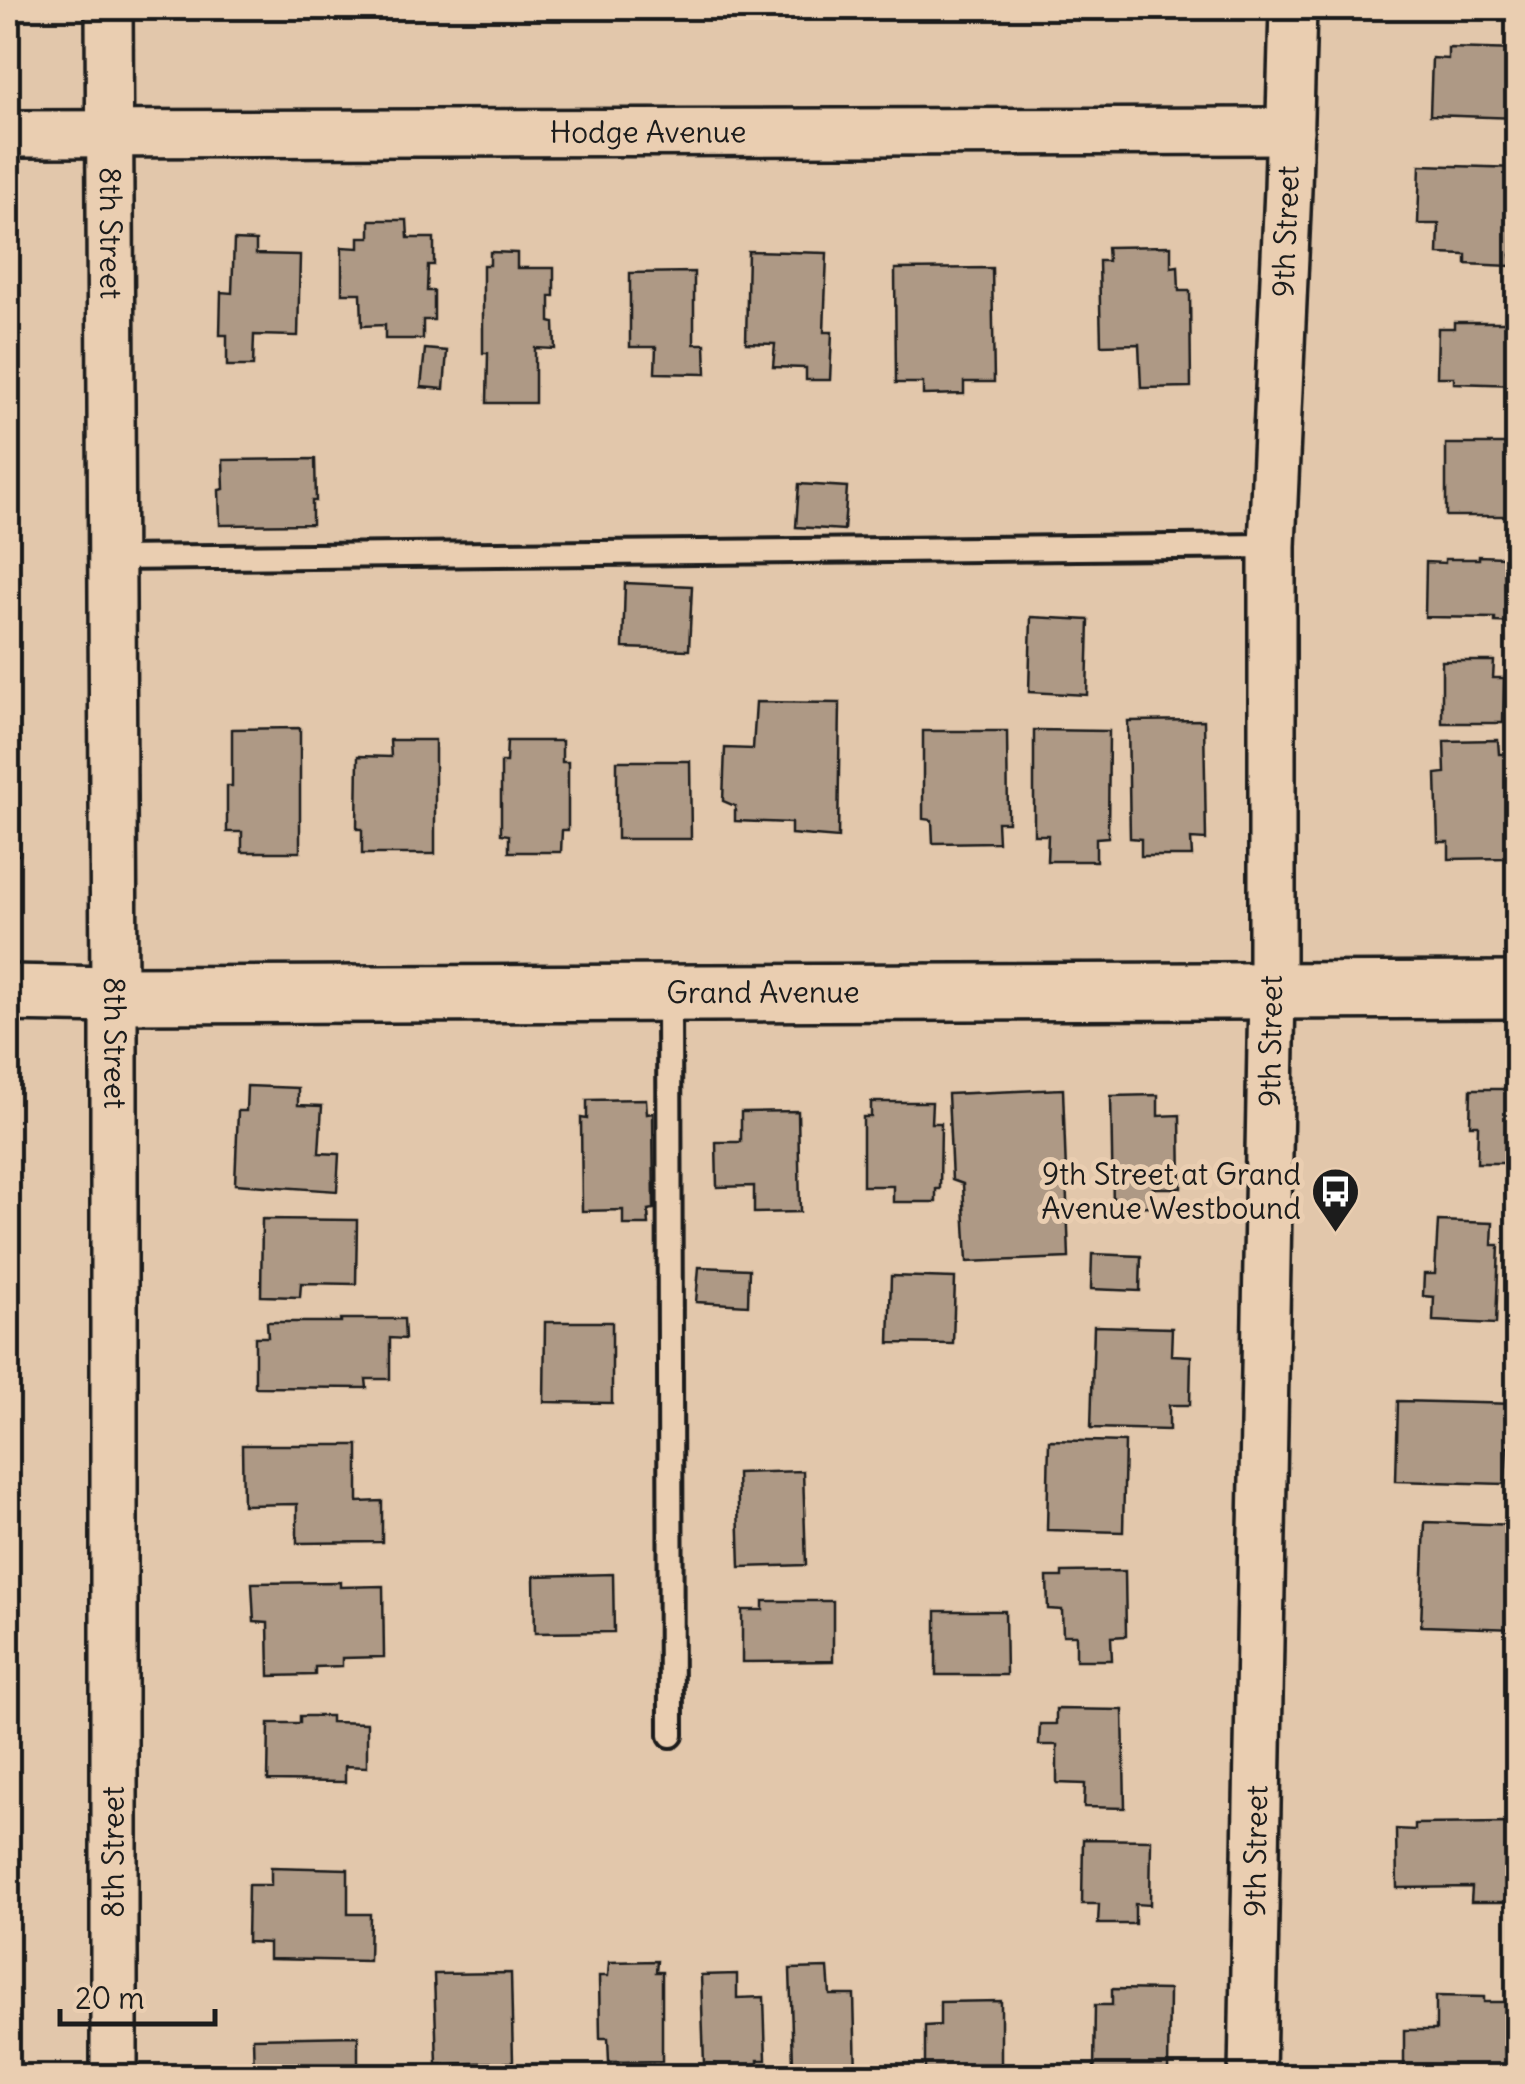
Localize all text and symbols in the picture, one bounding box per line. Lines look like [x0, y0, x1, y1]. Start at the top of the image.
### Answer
street label: Hodge Avenue [550, 112, 746, 151]
street label: 9th Street [1263, 165, 1307, 298]
street label: 8th Street [92, 167, 130, 299]
street label: Grand Avenue [666, 972, 860, 1011]
street label: 9th Street [1250, 975, 1290, 1107]
street label: 8th Street [96, 977, 134, 1109]
place label: 9th Street at Grand Avenue Westbound [1041, 1155, 1301, 1227]
bus stop icon: 9th Street at Grand Avenue Westbound [1310, 1166, 1362, 1234]
street label: 9th Street [1235, 1785, 1275, 1917]
street label: 8th Street [94, 1786, 132, 1918]
scale bar [60, 1964, 215, 2026]
text: 20 m [75, 1979, 145, 2017]

